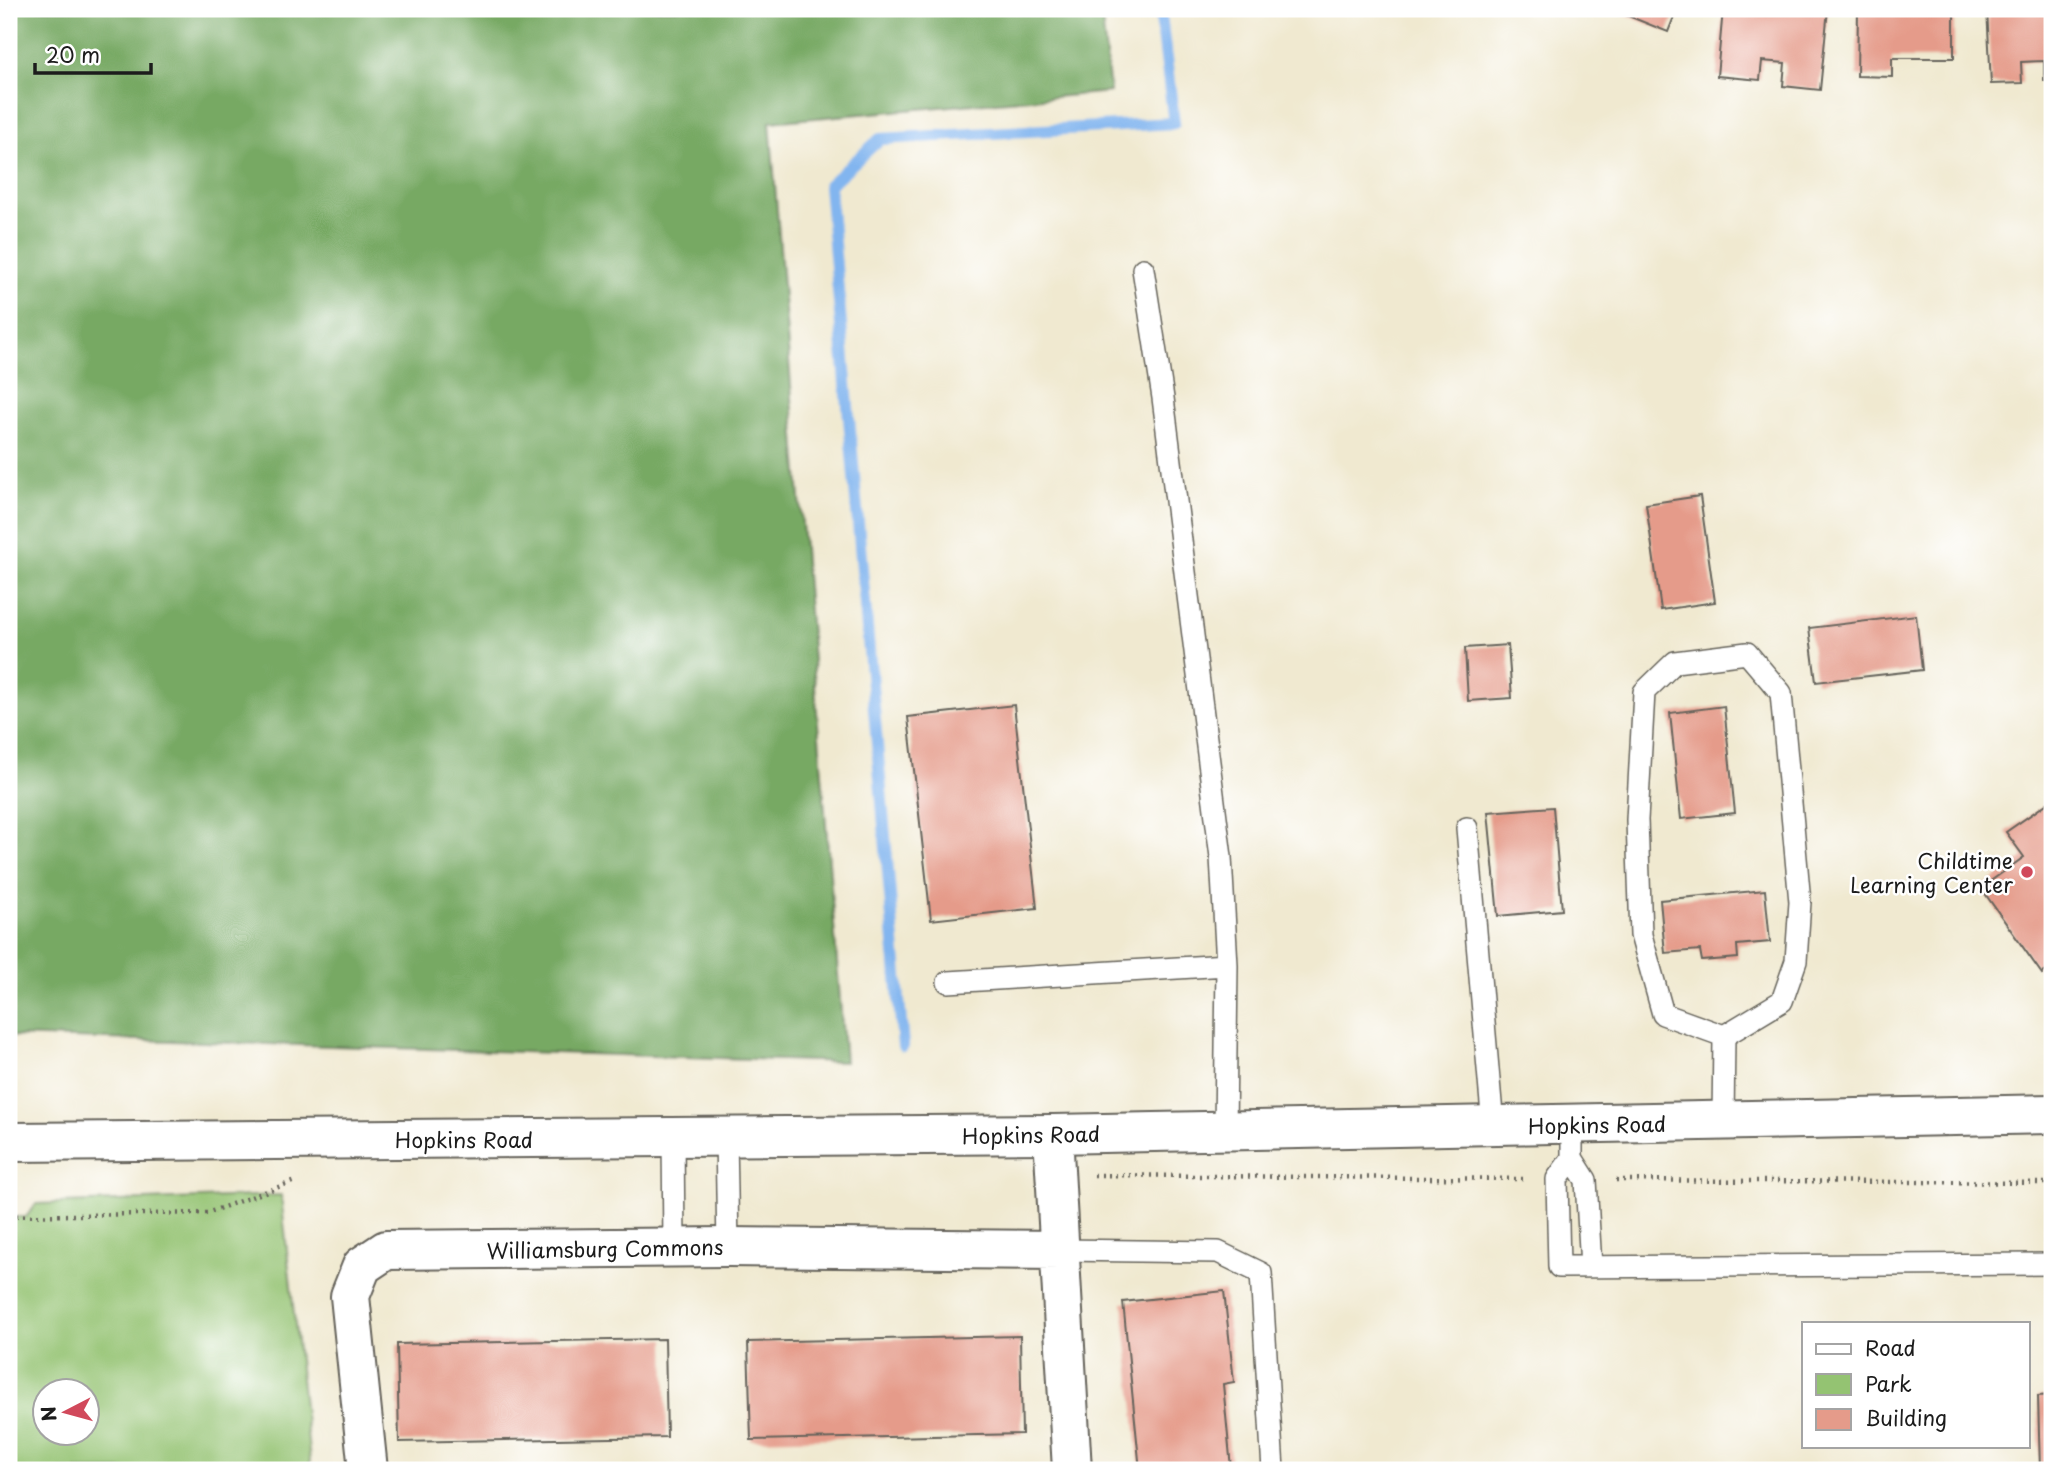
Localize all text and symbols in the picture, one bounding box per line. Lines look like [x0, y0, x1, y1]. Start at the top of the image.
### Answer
scale bar [35, 32, 150, 76]
text: 20 m [46, 38, 100, 70]
place label: Childtime Learning Center [1850, 844, 2013, 900]
marker: Childtime Learning Center [2019, 864, 2035, 880]
street label: Hopkins Road [1528, 1107, 1666, 1141]
street label: Hopkins Road [962, 1117, 1100, 1151]
street label: Hopkins Road [395, 1123, 533, 1155]
street label: Williamsburg Commons [486, 1230, 724, 1266]
legend [1802, 1322, 2030, 1448]
text: Road [1865, 1331, 1916, 1363]
text: Park [1865, 1367, 1912, 1399]
north arrow [32, 1378, 102, 1448]
text: Building [1865, 1401, 1947, 1433]
text: N [33, 1405, 63, 1423]

